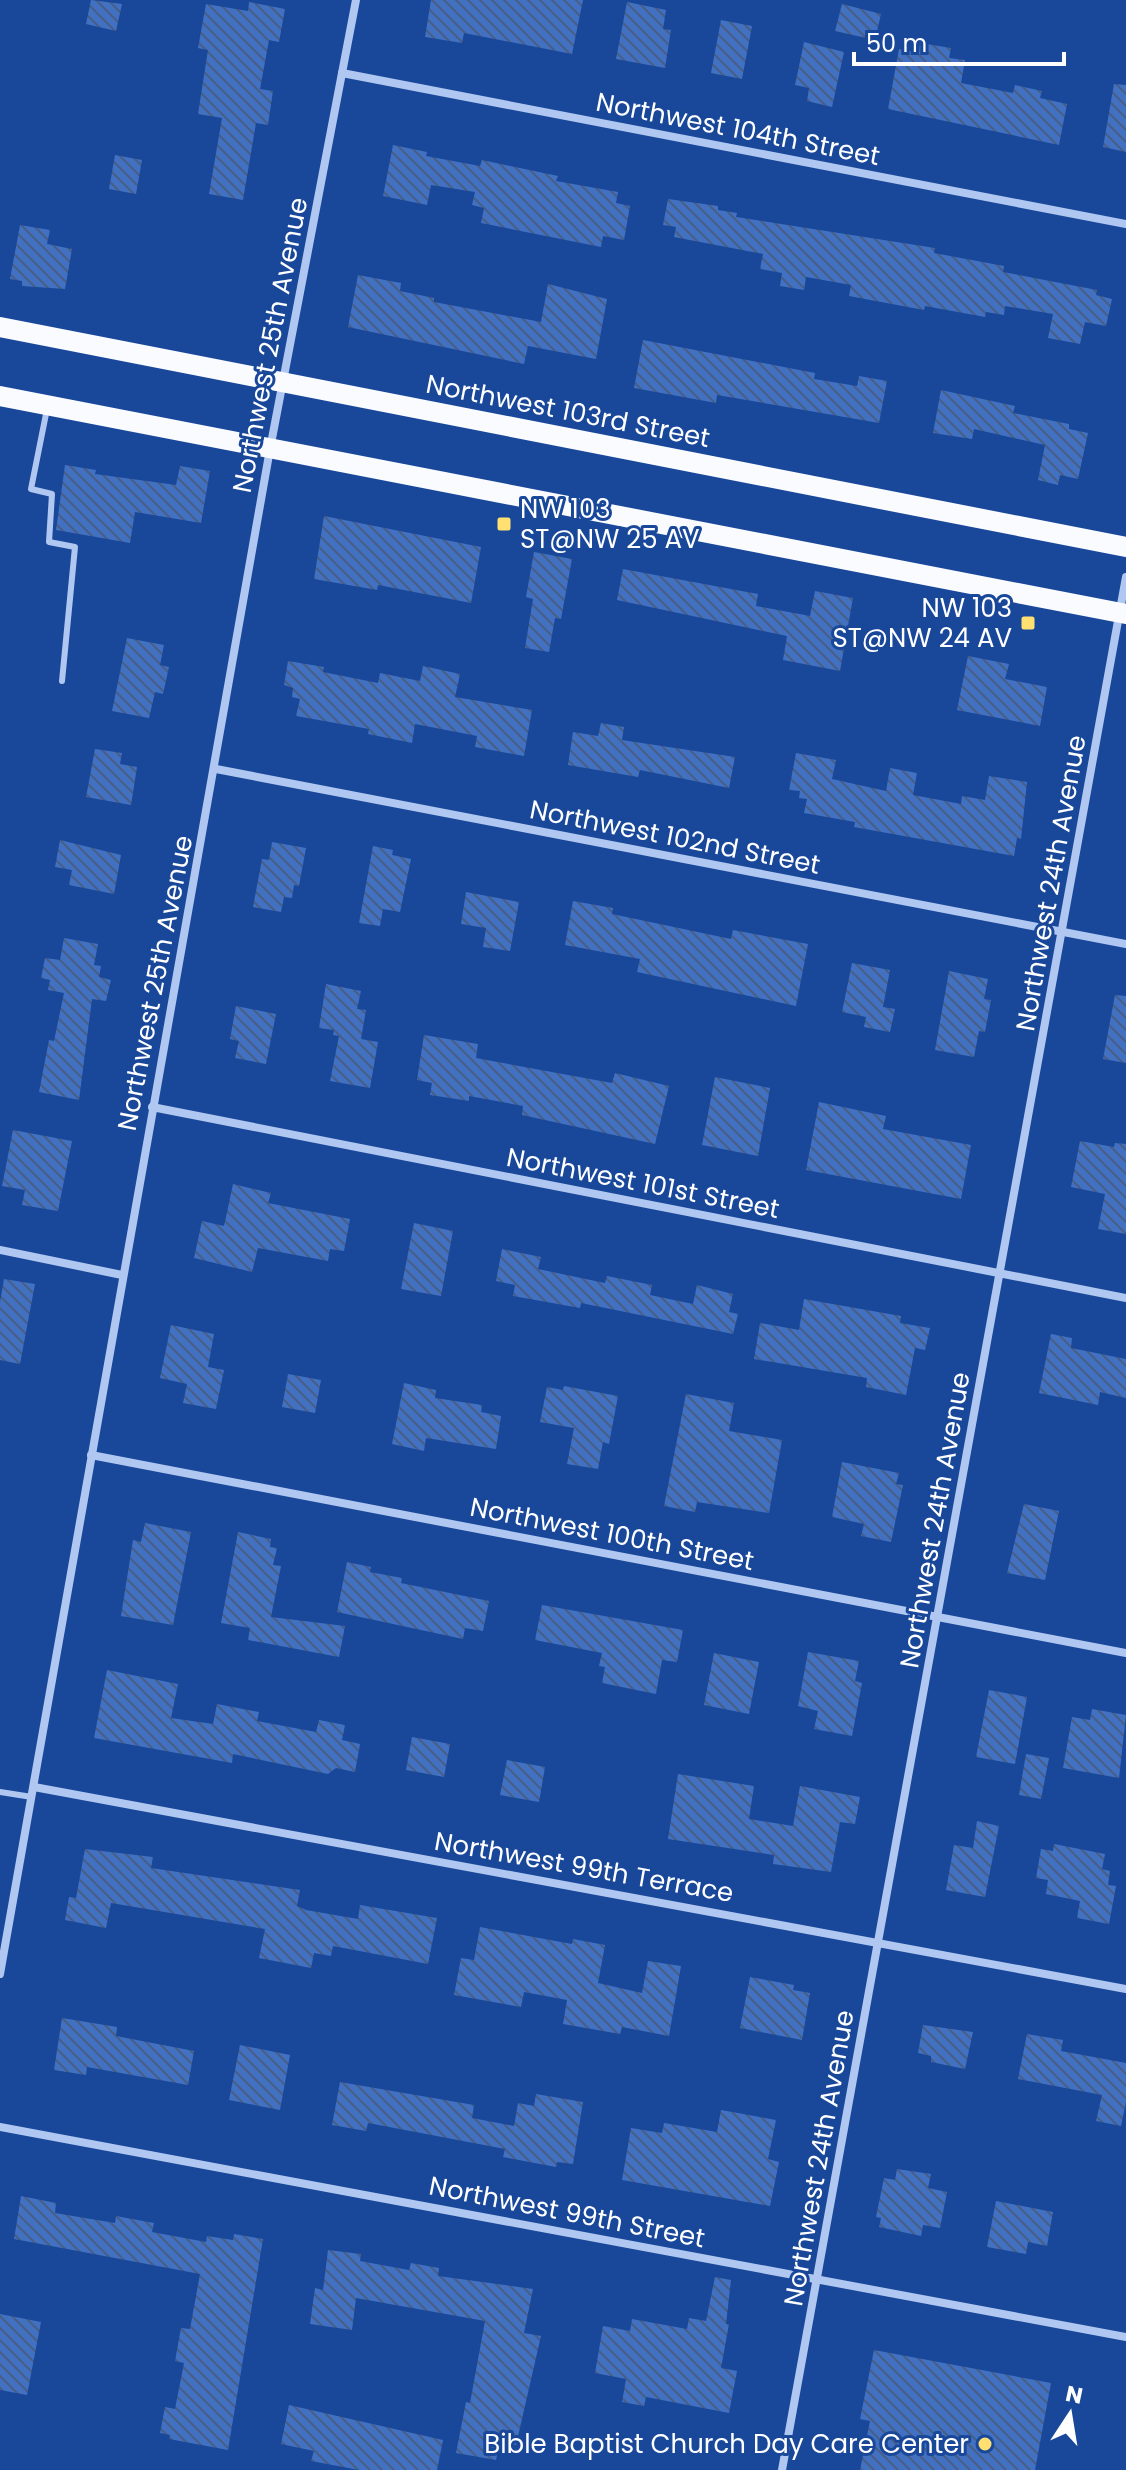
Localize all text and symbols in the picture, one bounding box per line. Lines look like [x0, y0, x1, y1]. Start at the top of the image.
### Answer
scale bar [854, 16, 1064, 66]
text: 50 m [866, 27, 927, 60]
street label: Northwest 104th Street [593, 84, 883, 174]
street label: Northwest 25th Avenue [224, 194, 316, 496]
street label: Northwest 103rd Street [423, 366, 713, 456]
place label: NW 103 ST@NW 25 AV [520, 491, 700, 557]
marker: NW 103 ST@NW 25 AV [495, 515, 513, 533]
place label: NW 103 ST@NW 24 AV [832, 590, 1012, 656]
marker: NW 103 ST@NW 24 AV [1019, 614, 1037, 632]
street label: Northwest 24th Avenue [1007, 732, 1095, 1034]
street label: Northwest 102nd Street [527, 791, 823, 883]
street label: Northwest 25th Avenue [109, 832, 201, 1134]
street label: Northwest 101st Street [504, 1139, 782, 1227]
street label: Northwest 24th Avenue [891, 1369, 979, 1671]
street label: Northwest 100th Street [467, 1489, 757, 1579]
street label: Northwest 99th Terrace [432, 1823, 736, 1911]
street label: Northwest 24th Avenue [775, 2007, 863, 2309]
street label: Northwest 99th Street [426, 2168, 708, 2256]
north arrow [1030, 2374, 1110, 2454]
text: N [1063, 2378, 1085, 2412]
place label: Bible Baptist Church Day Care Center [484, 2426, 969, 2462]
marker: Bible Baptist Church Day Care Center [976, 2435, 994, 2453]

